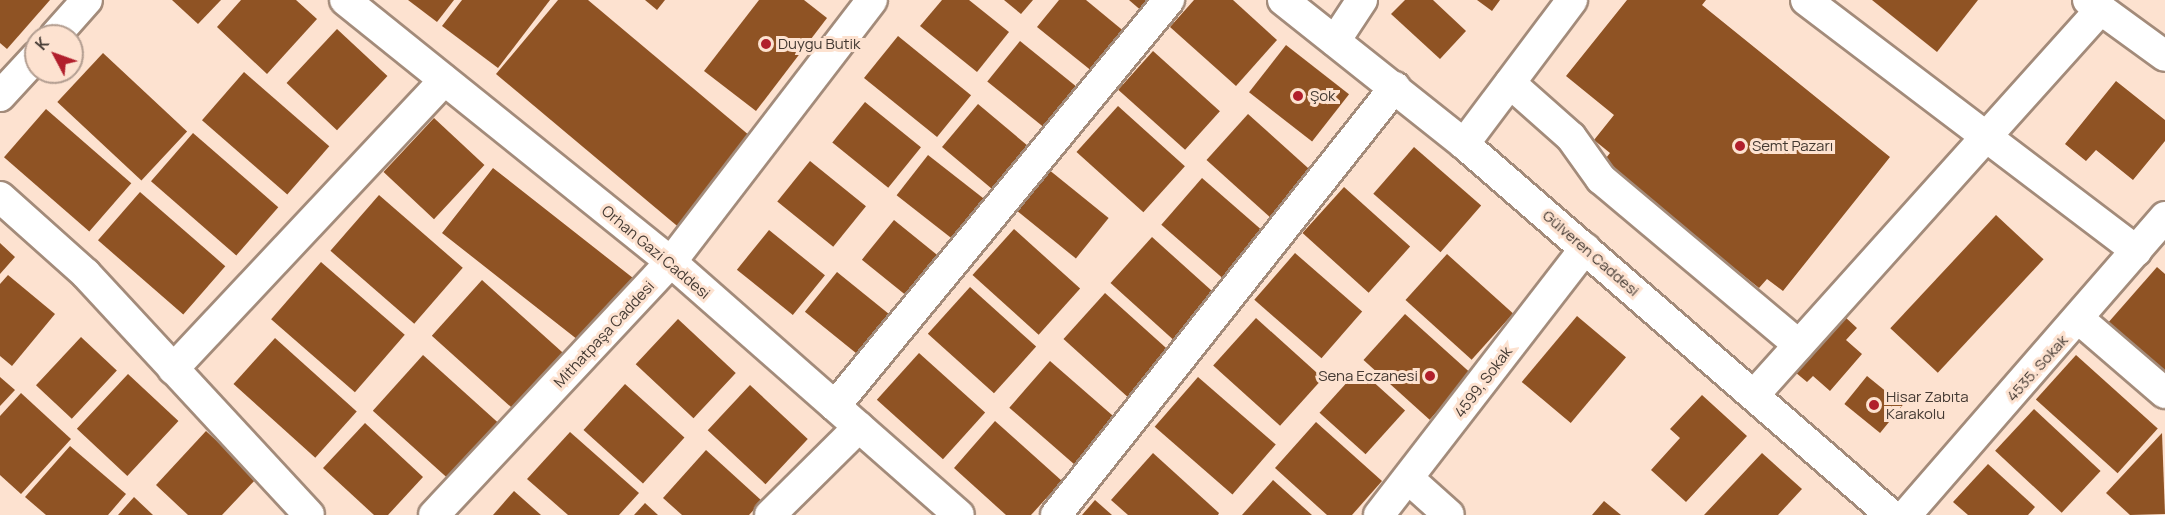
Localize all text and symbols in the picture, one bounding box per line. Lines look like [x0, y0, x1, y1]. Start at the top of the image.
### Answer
north arrow [24, 24, 84, 84]
text: K [30, 32, 54, 55]
place label: Duygu Butik [778, 35, 861, 53]
marker: Duygu Butik [759, 37, 773, 51]
place label: Şok [1310, 87, 1336, 105]
marker: Şok [1291, 89, 1305, 103]
place label: Semt Pazarı [1752, 137, 1833, 155]
marker: Semt Pazarı [1733, 139, 1747, 153]
street label: Orhan Gazi Caddesi [598, 201, 714, 303]
street label: Gülveren Caddesi [1539, 206, 1643, 300]
street label: Mithatpaşa Caddesi [550, 277, 658, 391]
street label: 4535. Sokak [2003, 331, 2071, 405]
street label: 4599, Sokak [1450, 343, 1516, 421]
place label: Sena Eczanesi [1318, 367, 1418, 385]
marker: Sena Eczanesi [1423, 369, 1437, 383]
place label: Hisar Zabıta Karakolu [1886, 387, 1969, 422]
marker: Hisar Zabıta Karakolu [1867, 398, 1881, 412]

